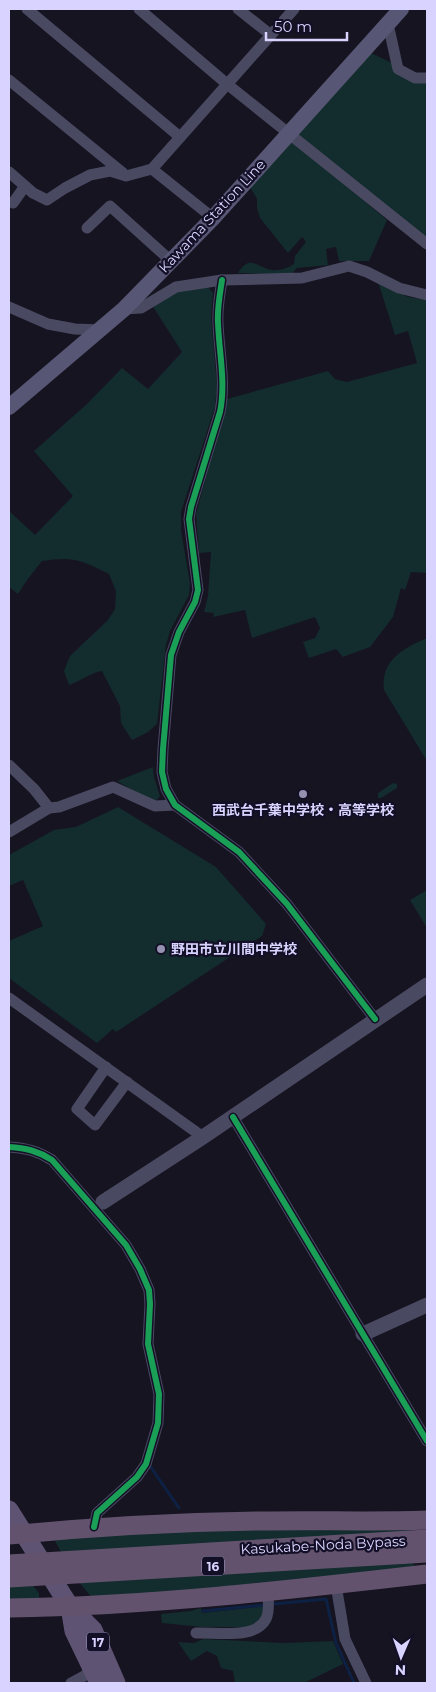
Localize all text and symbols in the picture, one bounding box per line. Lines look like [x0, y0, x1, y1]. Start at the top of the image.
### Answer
scale bar [266, 10, 347, 42]
text: 50 m [274, 17, 312, 36]
street label: Kawama Station Line [155, 156, 269, 276]
marker: 西武台千葉中学校・高等学校 [297, 788, 309, 800]
place label: 西武台千葉中学校・高等学校 [212, 801, 394, 819]
place label: 野田市立川間中学校 [171, 940, 297, 958]
marker: 野田市立川間中学校 [155, 943, 167, 955]
street label: Kasukabe-Noda Bypass [240, 1532, 406, 1558]
road number: 16 [202, 1556, 224, 1575]
road number: 17 [87, 1632, 109, 1651]
north arrow [376, 1632, 426, 1682]
text: N [395, 1661, 407, 1679]

